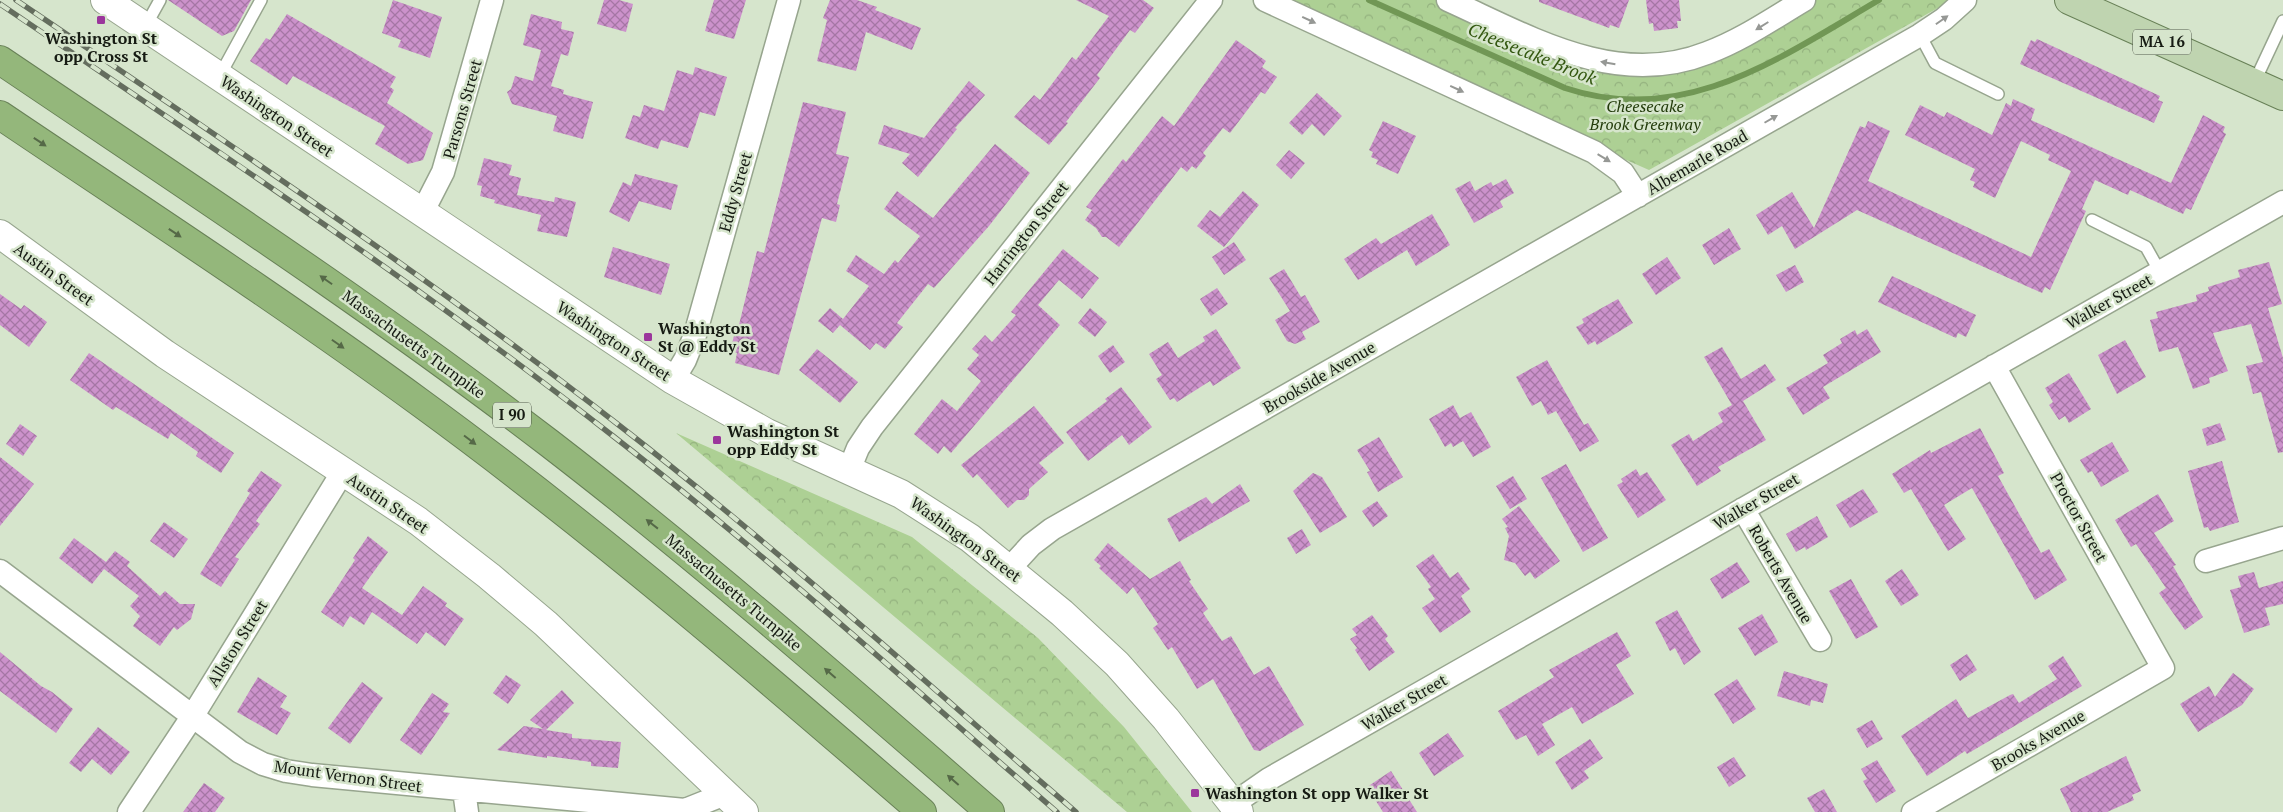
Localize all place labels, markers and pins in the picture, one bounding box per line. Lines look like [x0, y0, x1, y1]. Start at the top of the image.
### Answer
marker: Washington St opp Cross St [95, 14, 107, 26]
place label: Washington St opp Cross St [45, 27, 158, 67]
place label: Washington St @ Eddy St [658, 317, 757, 357]
marker: Washington St @ Eddy St [642, 331, 654, 343]
place label: Washington St opp Eddy St [727, 420, 840, 460]
marker: Washington St opp Eddy St [711, 434, 723, 446]
place label: Washington St opp Walker St [1205, 782, 1429, 804]
marker: Washington St opp Walker St [1189, 787, 1201, 799]

